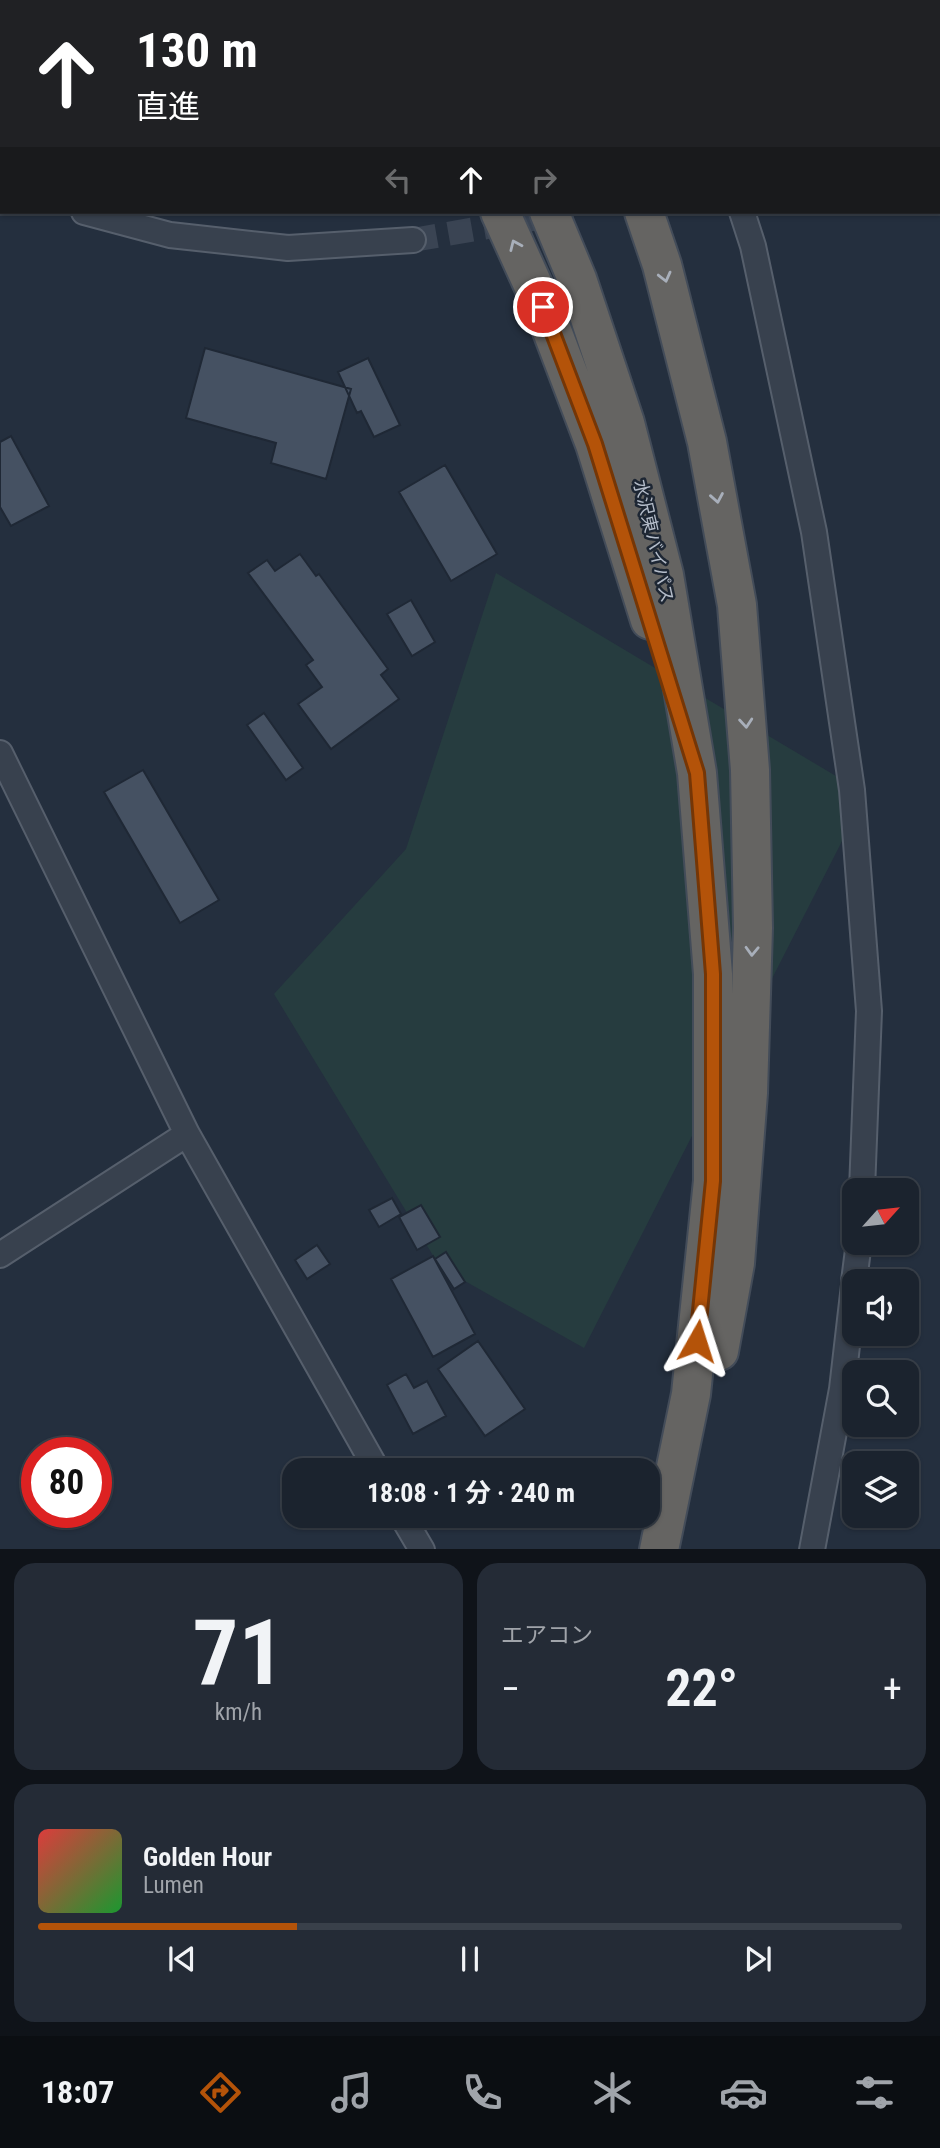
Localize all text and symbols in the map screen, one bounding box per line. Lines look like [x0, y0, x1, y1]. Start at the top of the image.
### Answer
text: 130 m [136, 22, 258, 79]
icon: ahead [21, 28, 112, 119]
text: 直進 [136, 88, 200, 126]
icon: left [379, 161, 417, 199]
icon: ahead [452, 161, 490, 199]
icon: right [525, 161, 563, 199]
one-way arrow [509, 240, 523, 253]
one-way arrow [657, 271, 671, 283]
pin [513, 277, 573, 337]
icon: arrive [524, 288, 562, 326]
street label: 水沢東バイパス [630, 477, 678, 605]
one-way arrow [709, 492, 724, 504]
one-way arrow [738, 718, 753, 729]
one-way arrow [745, 945, 760, 956]
north arrow [842, 1178, 919, 1255]
map controls [842, 1178, 919, 1528]
button: sound [842, 1269, 919, 1346]
position arrow [660, 1304, 734, 1378]
button: search [842, 1360, 919, 1437]
speed limit sign: 80 [21, 1437, 112, 1528]
button: layers [842, 1451, 919, 1528]
text: 18:08 · 1 分 · 240 m [367, 1478, 575, 1508]
text: 71 [193, 1600, 284, 1706]
text: エアコン [501, 1622, 593, 1649]
text: 22° [665, 1658, 738, 1719]
text: − [501, 1667, 520, 1711]
text: + [883, 1667, 902, 1711]
text: km/h [215, 1699, 262, 1726]
text: Golden Hour [143, 1842, 272, 1872]
text: Lumen [143, 1872, 204, 1899]
icon: previous [163, 1940, 201, 1978]
icon: pause [451, 1940, 489, 1978]
icon: next [739, 1940, 777, 1978]
icon: directions [196, 2068, 245, 2117]
icon: music [327, 2068, 376, 2117]
icon: phone [458, 2068, 507, 2117]
icon: climate [588, 2068, 637, 2117]
icon: car [719, 2068, 768, 2117]
icon: filters [850, 2068, 899, 2117]
text: 18:07 [41, 2073, 114, 2111]

